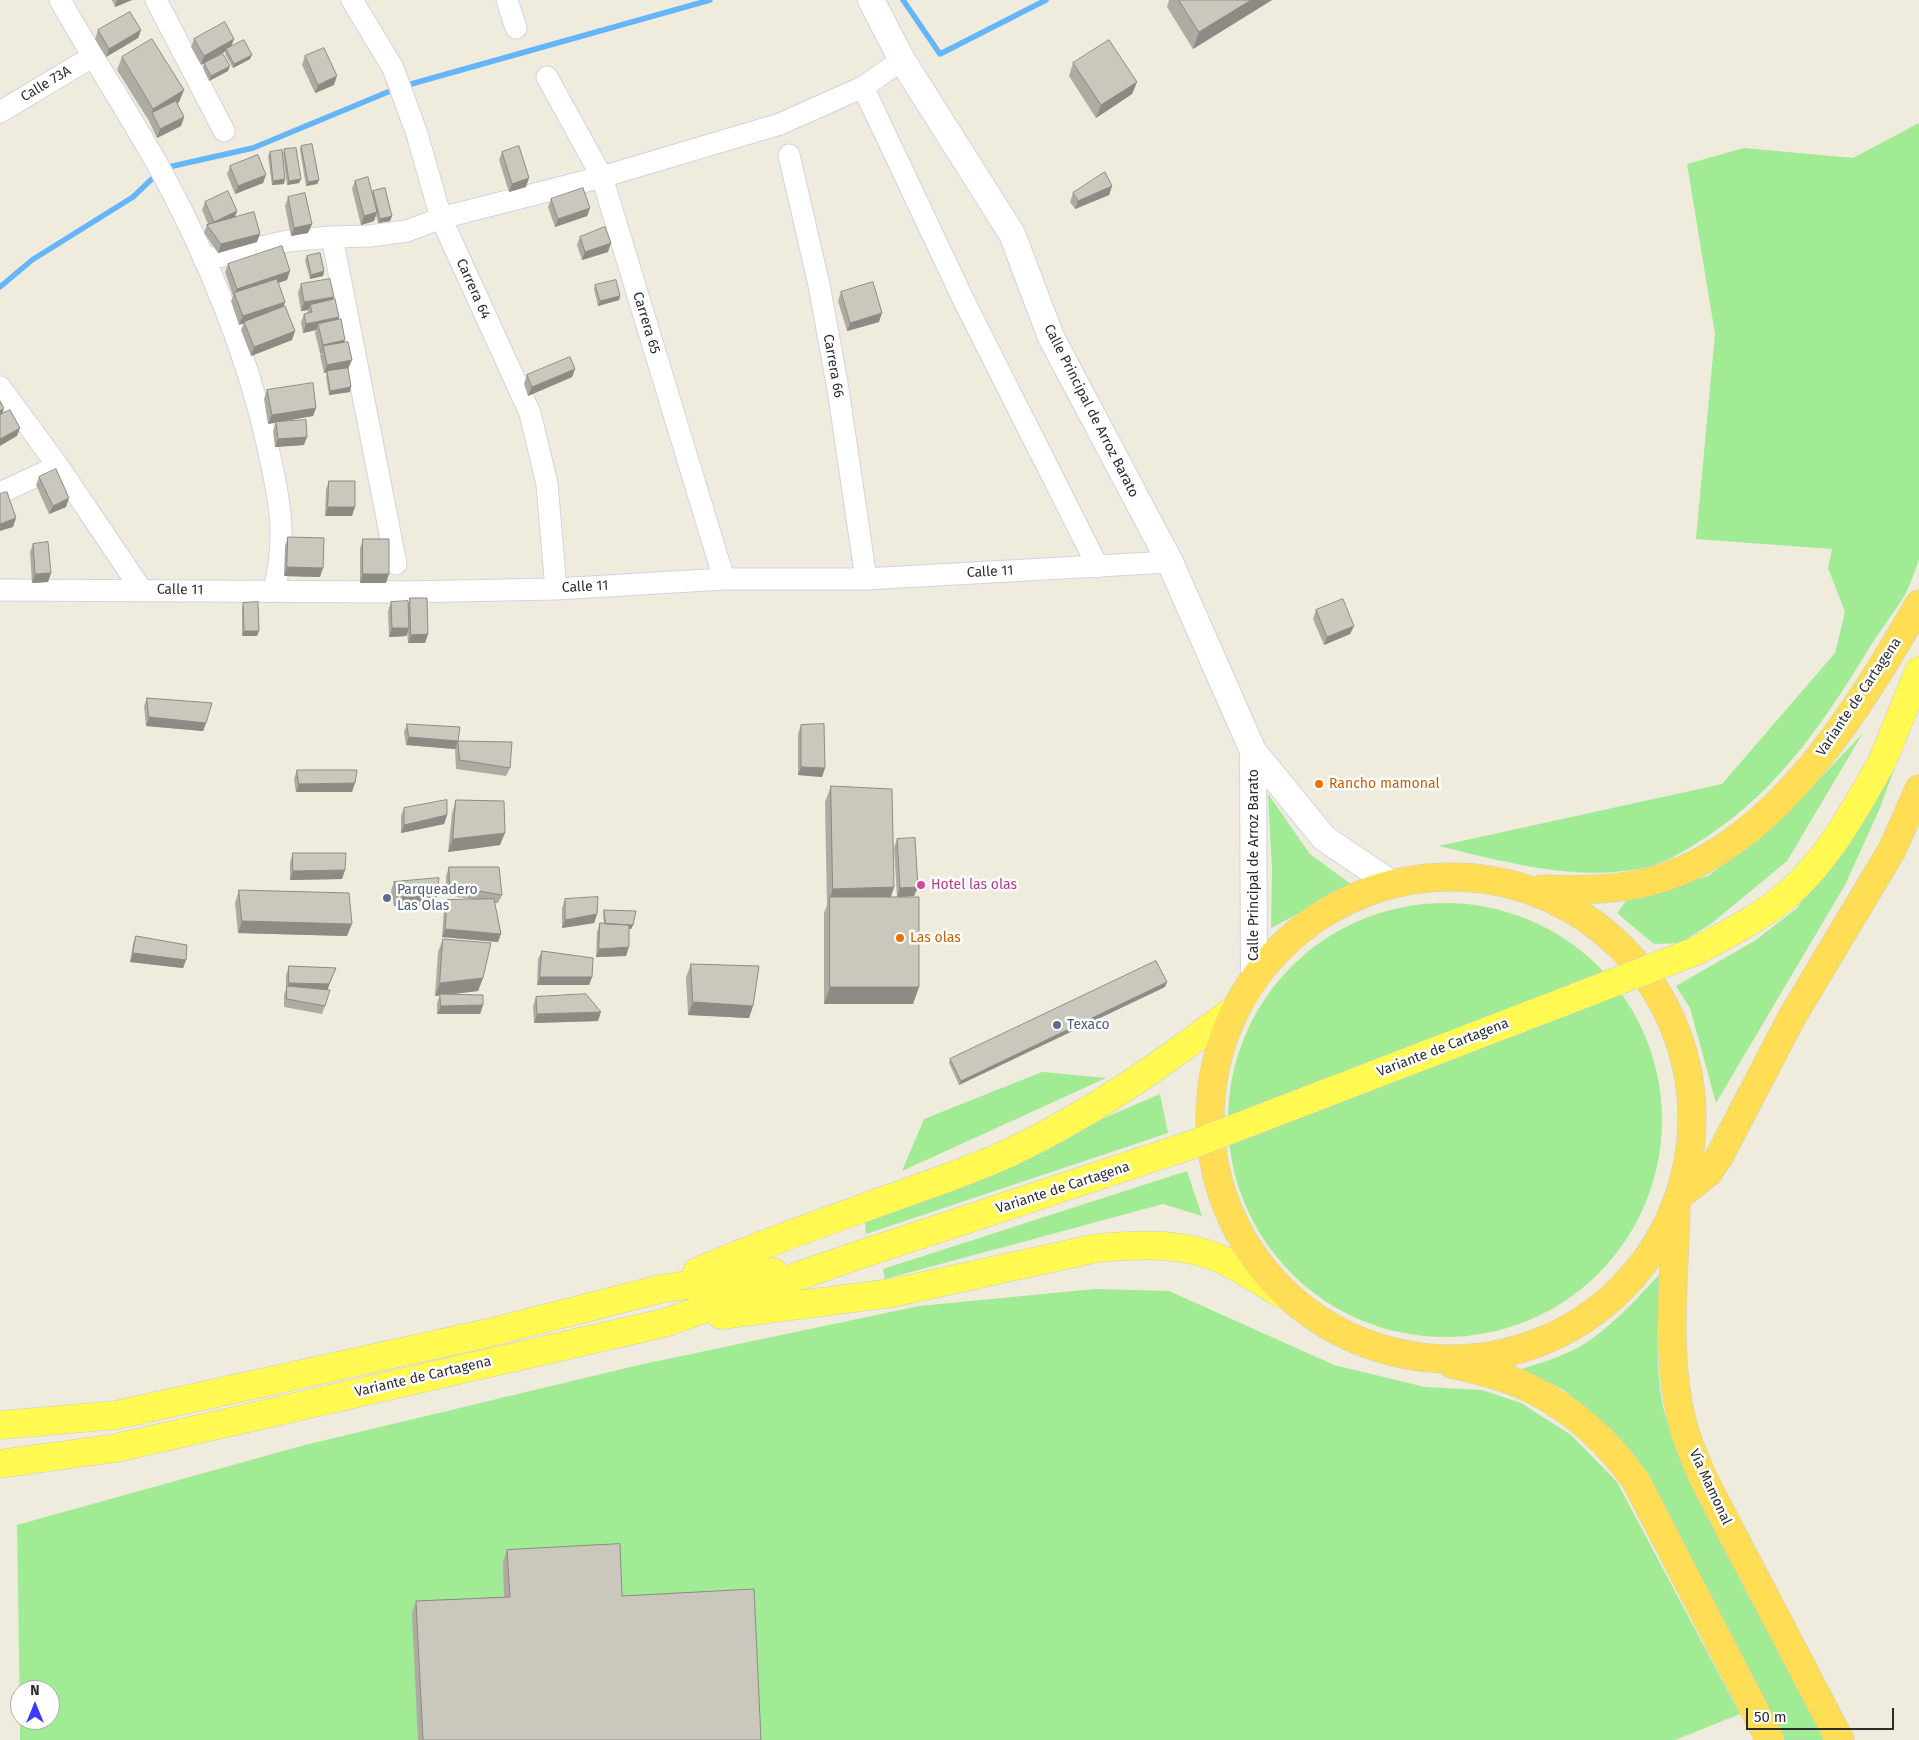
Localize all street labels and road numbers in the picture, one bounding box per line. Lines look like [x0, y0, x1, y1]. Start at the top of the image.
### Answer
street label: Calle 73A [18, 62, 74, 106]
street label: Carrera 64 [452, 256, 494, 322]
street label: Carrera 65 [629, 290, 663, 356]
street label: Calle Principal de Arroz Barato [1040, 322, 1142, 500]
street label: Carrera 66 [819, 333, 847, 399]
street label: Calle 11 [966, 562, 1014, 582]
street label: Calle 11 [561, 577, 609, 597]
street label: Calle 11 [157, 581, 203, 599]
street label: Variante de Cartagena [1813, 634, 1905, 760]
street label: Calle Principal de Arroz Barato [1246, 769, 1262, 961]
street label: Variante de Cartagena [1375, 1015, 1511, 1081]
street label: Variante de Cartagena [994, 1158, 1132, 1218]
street label: Variante de Cartagena [353, 1353, 493, 1401]
street label: Vía Mamonal [1685, 1446, 1735, 1528]

